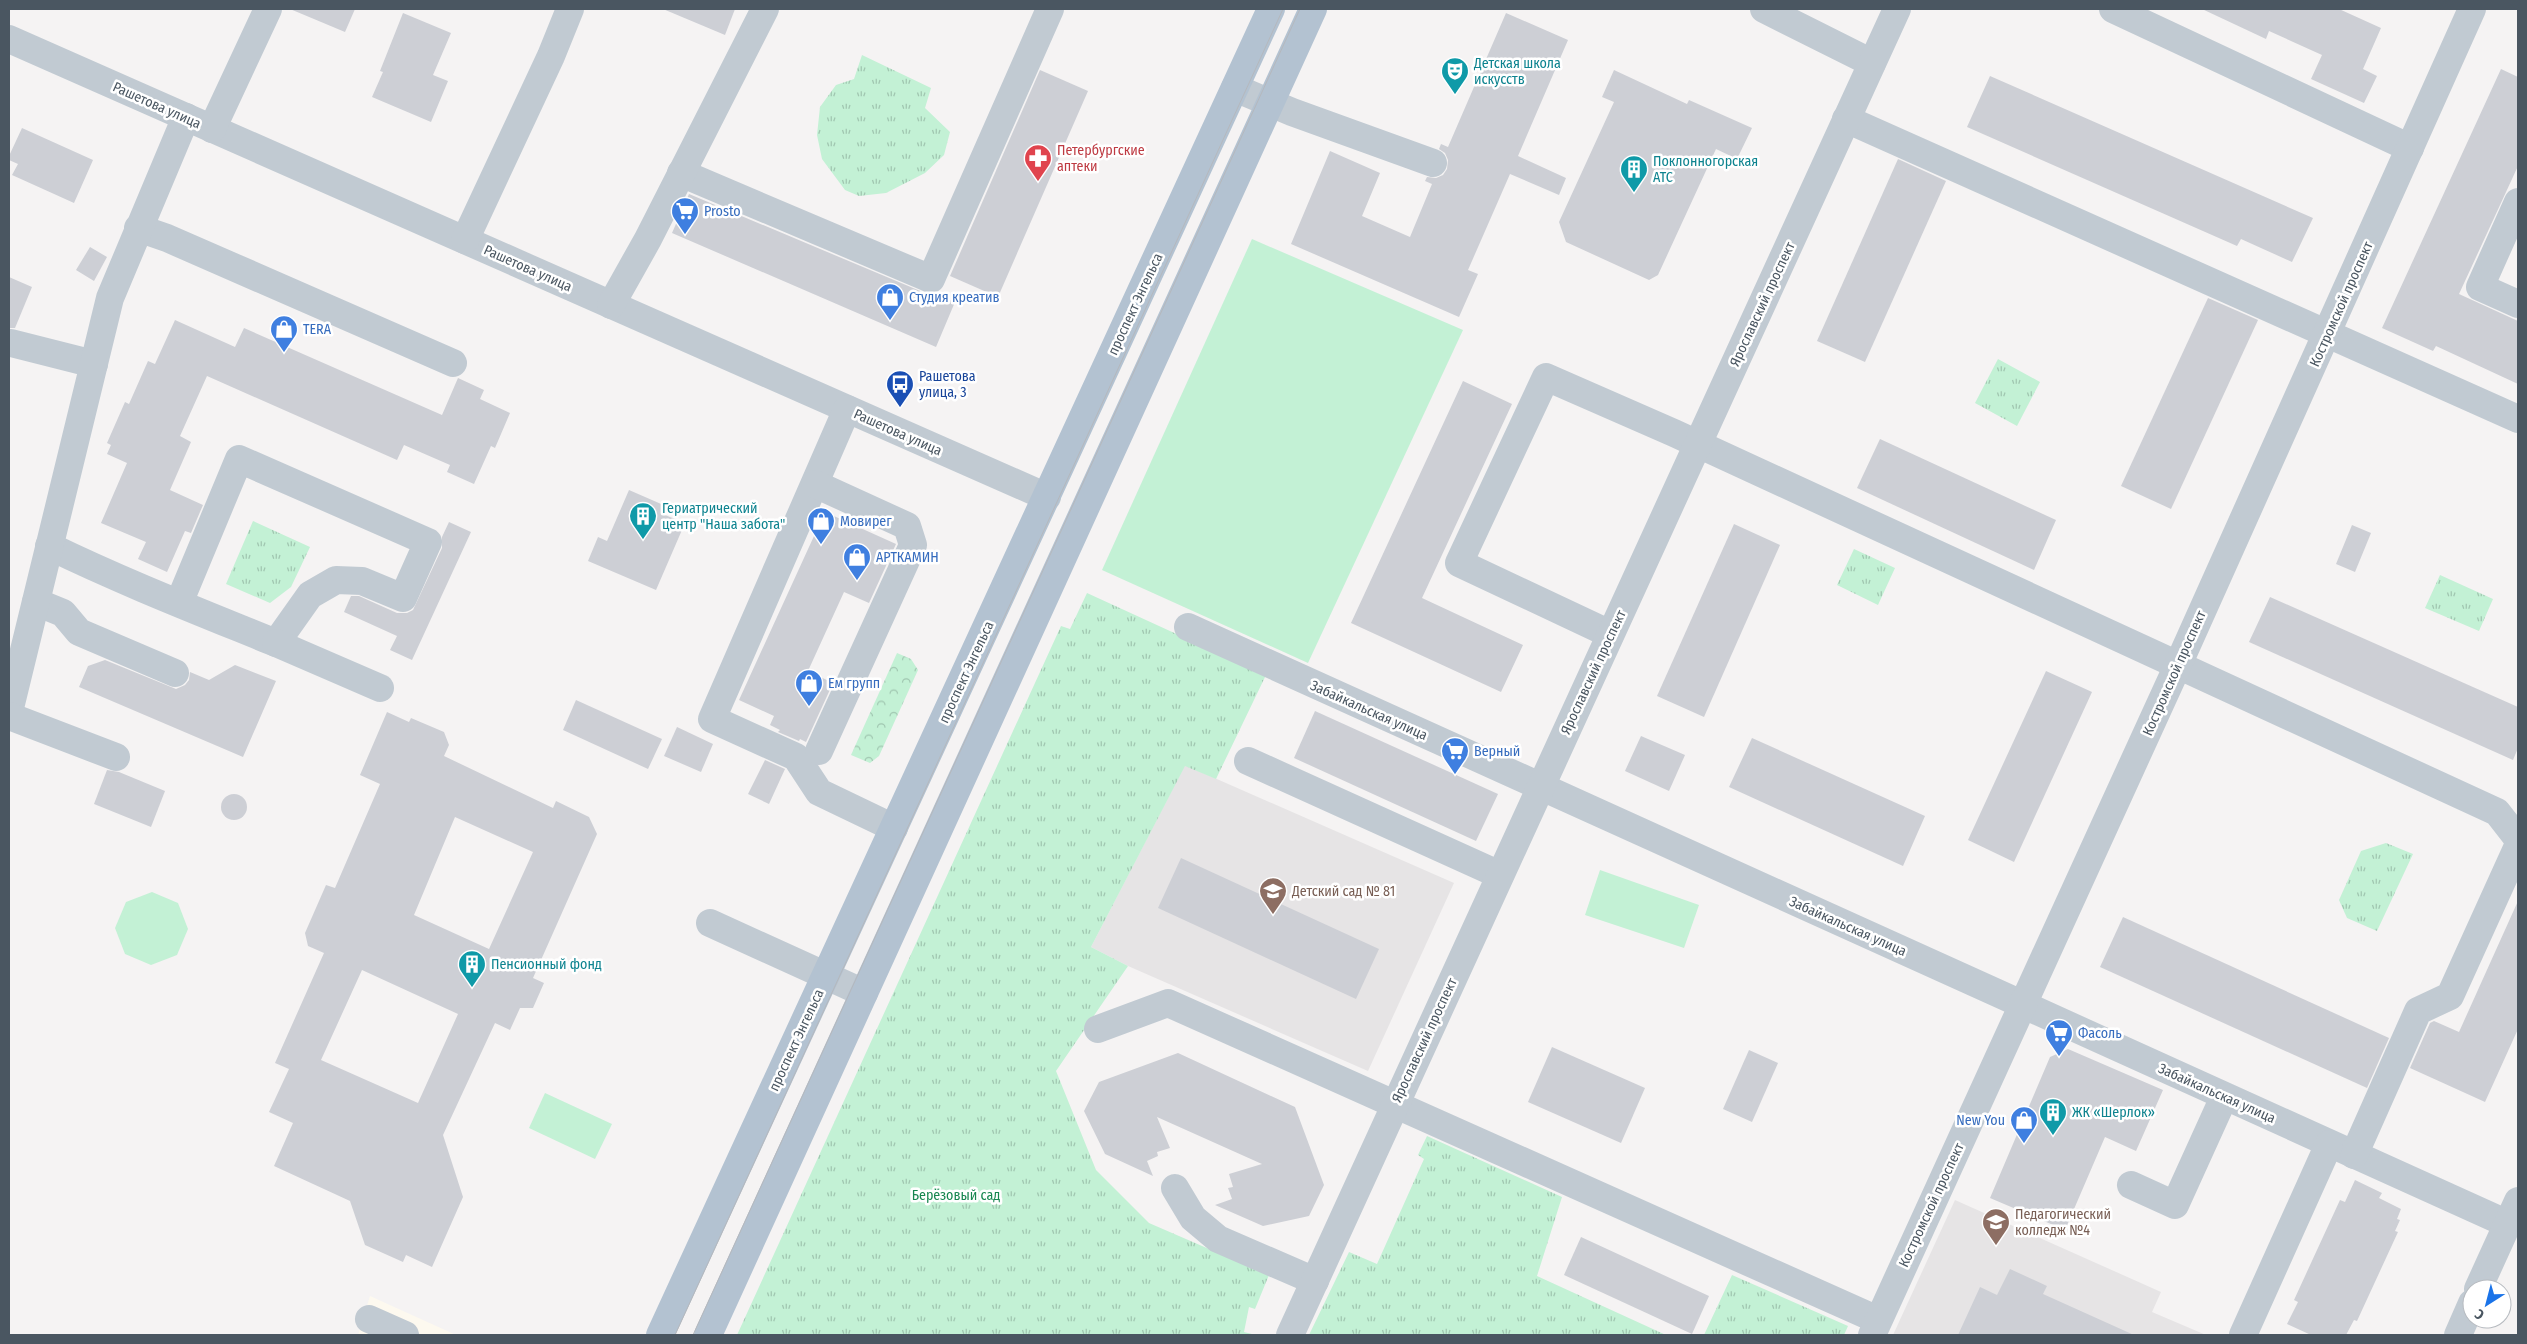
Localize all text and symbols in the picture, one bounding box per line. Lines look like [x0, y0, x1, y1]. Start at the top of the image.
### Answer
place label: Детская школа искусств [1473, 55, 1561, 88]
theatre icon: Детская школа искусств [1440, 56, 1470, 95]
street label: Рашетова улица [110, 78, 204, 133]
place label: Петербургские аптеки [1057, 142, 1145, 175]
pharmacy icon: Петербургские аптеки [1023, 143, 1053, 182]
place label: Поклонногорская АТС [1653, 153, 1758, 186]
building icon: Поклонногорская АТС [1619, 154, 1649, 193]
supermarket icon: Prosto [670, 196, 700, 235]
place label: Prosto [704, 203, 741, 220]
street label: Ярославский проспект [1726, 239, 1799, 369]
street label: Костромской проспект [2306, 239, 2377, 369]
street label: Рашетова улица [481, 241, 575, 296]
street label: проспект Энгельса [1104, 250, 1167, 358]
shop icon: Студия креатив [875, 282, 905, 321]
place label: Студия креатив [909, 289, 1000, 306]
shop icon: TERA [269, 314, 299, 353]
place label: TERA [303, 321, 332, 338]
place label: Рашетова улица, 3 [919, 368, 976, 401]
bus stop icon: Рашетова улица, 3 [885, 369, 915, 408]
street label: Рашетова улица [851, 405, 945, 460]
place label: Гериатрический центр "Наша забота" [662, 500, 785, 533]
building icon: Гериатрический центр "Наша забота" [628, 501, 658, 540]
shop icon: Мовирег [806, 506, 836, 545]
place label: Мовирег [840, 513, 892, 530]
shop icon: АРТКАМИН [842, 542, 872, 581]
place label: АРТКАМИН [876, 549, 939, 566]
street label: Ярославский проспект [1557, 607, 1630, 737]
street label: Костромской проспект [2139, 608, 2210, 738]
street label: проспект Энгельса [935, 618, 998, 726]
shop icon: Ем групп [794, 668, 824, 707]
place label: Ем групп [828, 675, 880, 692]
street label: Забайкальская улица [1308, 677, 1430, 744]
supermarket icon: Верный [1440, 736, 1470, 775]
place label: Верный [1474, 743, 1520, 760]
school or university icon: Детский сад № 81 [1258, 876, 1288, 915]
place label: Детский сад № 81 [1291, 883, 1395, 900]
street label: Забайкальская улица [1787, 893, 1909, 960]
building icon: Пенсионный фонд [457, 949, 487, 988]
place label: Пенсионный фонд [491, 956, 602, 973]
street label: Ярославский проспект [1388, 975, 1461, 1105]
street label: проспект Энгельса [765, 986, 828, 1094]
supermarket icon: Фасоль [2044, 1018, 2074, 1057]
place label: Фасоль [2078, 1025, 2122, 1042]
street label: Забайкальская улица [2156, 1060, 2278, 1127]
building icon: ЖК «Шерлок» [2038, 1097, 2068, 1136]
place label: ЖК «Шерлок» [2072, 1104, 2155, 1121]
shop icon: New You [2009, 1105, 2039, 1144]
place label: New You [1956, 1112, 2005, 1129]
street label: Костромской проспект [1895, 1140, 1968, 1270]
park label: Берёзовый сад [912, 1187, 1000, 1204]
place label: Педагогический колледж №4 [2015, 1206, 2111, 1239]
school or university icon: Педагогический колледж №4 [1981, 1207, 2011, 1246]
north arrow [2462, 1279, 2512, 1329]
text: С [2471, 1305, 2488, 1323]

